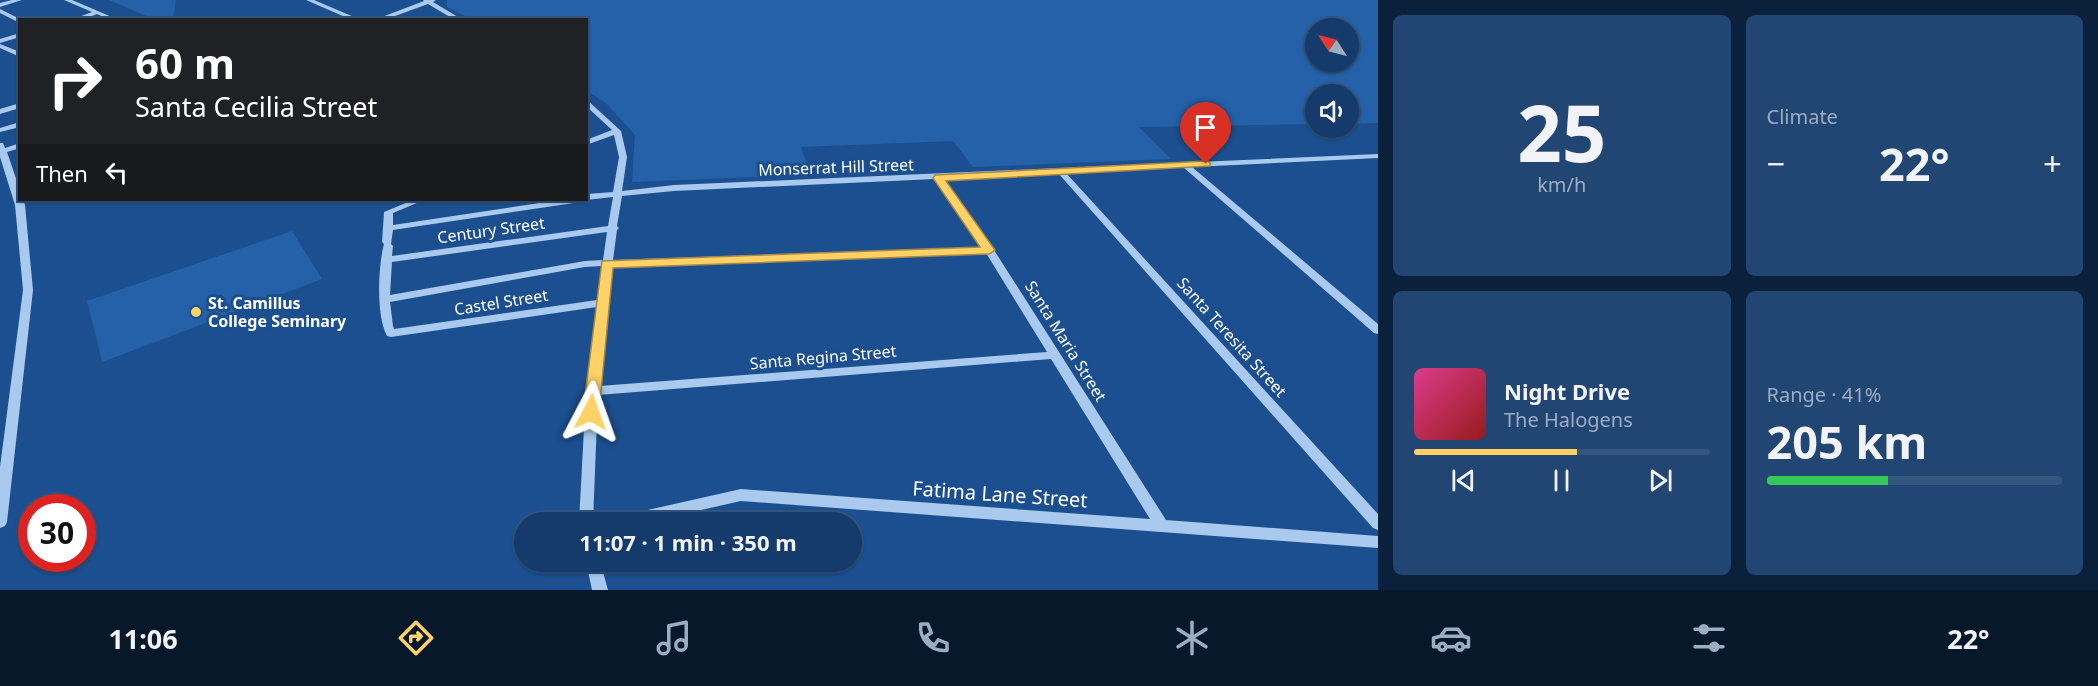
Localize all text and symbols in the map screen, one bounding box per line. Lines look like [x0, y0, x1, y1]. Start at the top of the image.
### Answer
north arrow [1305, 18, 1359, 72]
map controls [1305, 18, 1359, 138]
text: 60 m [135, 34, 235, 91]
icon: right [36, 42, 114, 120]
text: 25 [1517, 79, 1606, 185]
button: sound [1305, 84, 1359, 138]
text: Santa Cecilia Street [135, 88, 377, 125]
pin [1180, 102, 1231, 164]
text: Climate [1767, 103, 1838, 130]
icon: arrive [1189, 111, 1222, 144]
text: 22° [1879, 133, 1950, 194]
text: − [1767, 141, 1785, 186]
text: + [2043, 141, 2062, 186]
street label: Monserrat Hill Street [758, 153, 914, 181]
icon: left [100, 156, 133, 189]
text: Then [36, 158, 88, 188]
text: km/h [1537, 171, 1586, 198]
street label: Century Street [436, 212, 546, 248]
street label: Santa Teresita Street [1172, 272, 1292, 402]
street label: Santa Maria Street [1020, 276, 1112, 406]
street label: Castel Street [453, 284, 550, 320]
place label: St. Camillus College Seminary [208, 292, 347, 332]
marker: St. Camillus College Seminary [189, 305, 203, 319]
street label: Santa Regina Street [749, 340, 898, 374]
text: Night Drive [1504, 376, 1630, 406]
position arrow [559, 380, 623, 444]
text: Range · 41% [1767, 381, 1881, 408]
text: The Halogens [1504, 406, 1633, 433]
text: 205 km [1767, 411, 1927, 472]
icon: previous [1447, 464, 1480, 497]
icon: pause [1545, 464, 1578, 497]
icon: next [1644, 464, 1677, 497]
street label: Fatima Lane Street [912, 474, 1088, 514]
speed limit sign: 30 [18, 494, 96, 572]
text: 11:07 · 1 min · 350 m [579, 527, 797, 557]
icon: directions [395, 617, 437, 659]
icon: music [653, 617, 695, 659]
icon: phone [912, 617, 954, 659]
icon: climate [1171, 617, 1213, 659]
icon: car [1430, 617, 1472, 659]
icon: filters [1688, 617, 1730, 659]
text: 11:06 [108, 620, 178, 657]
text: 22° [1947, 620, 1990, 657]

